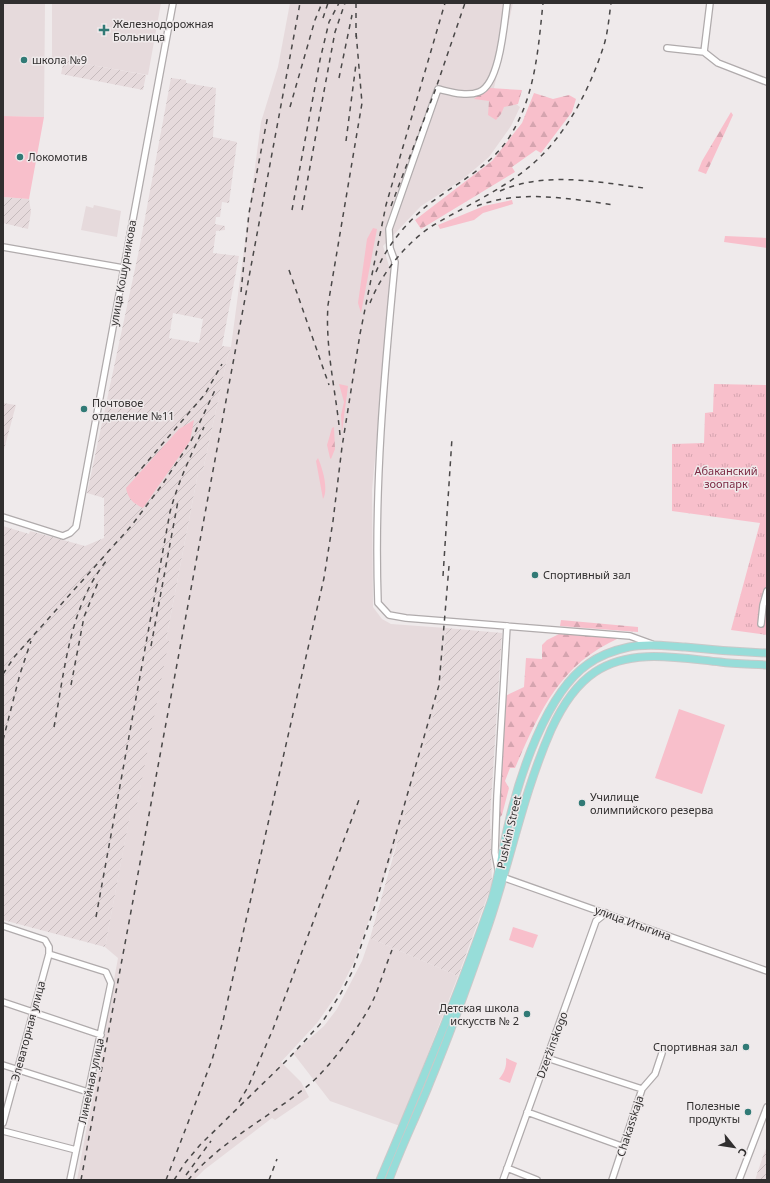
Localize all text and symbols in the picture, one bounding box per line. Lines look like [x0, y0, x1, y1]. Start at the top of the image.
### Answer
place label: Железнодорожная Больница [113, 16, 214, 44]
marker: Железнодорожная Больница [98, 24, 110, 36]
place label: школа №9 [32, 52, 87, 67]
marker: школа №9 [19, 55, 29, 65]
place label: Локомотив [28, 149, 87, 164]
marker: Локомотив [15, 152, 25, 162]
street label: улица Кошурникова [106, 219, 139, 327]
place label: Почтовое отделение №11 [92, 395, 175, 423]
marker: Почтовое отделение №11 [79, 404, 89, 414]
park label: Абаканский зоопарк [694, 463, 758, 491]
place label: Спортивный зал [543, 567, 631, 582]
marker: Спортивный зал [530, 570, 540, 580]
place label: Училище олимпийского резерва [590, 789, 713, 817]
street label: Pushkin Street [493, 794, 524, 870]
marker: Училище олимпийского резерва [577, 798, 587, 808]
street label: улица Итыгина [593, 902, 673, 943]
street label: Элеваторная улица [7, 979, 48, 1083]
place label: Детская школа искусств № 2 [439, 1000, 519, 1028]
marker: Детская школа искусств № 2 [522, 1009, 532, 1019]
street label: Dzeržinskogo [533, 1009, 571, 1080]
street label: Линейная улица [74, 1037, 107, 1125]
place label: Спортивная зал [653, 1039, 738, 1054]
marker: Спортивная зал [741, 1042, 751, 1052]
street label: Chakasskaja [613, 1093, 646, 1158]
place label: Полезные продукты [686, 1098, 740, 1126]
marker: Полезные продукты [743, 1107, 753, 1117]
north arrow [714, 1127, 754, 1167]
text: С [735, 1145, 751, 1159]

